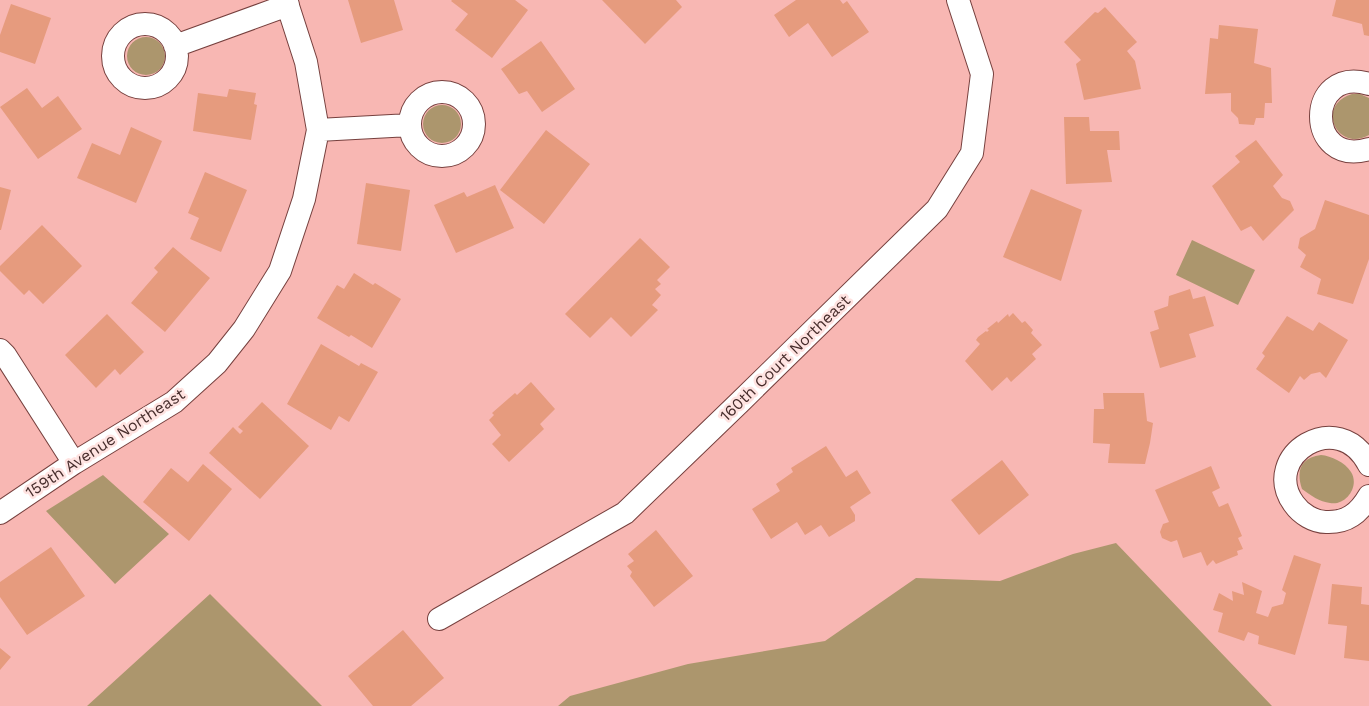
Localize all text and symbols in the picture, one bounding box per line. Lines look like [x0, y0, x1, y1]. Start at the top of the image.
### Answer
street label: 160th Court Northeast [716, 291, 854, 425]
street label: 159th Avenue Northeast [22, 384, 188, 502]

